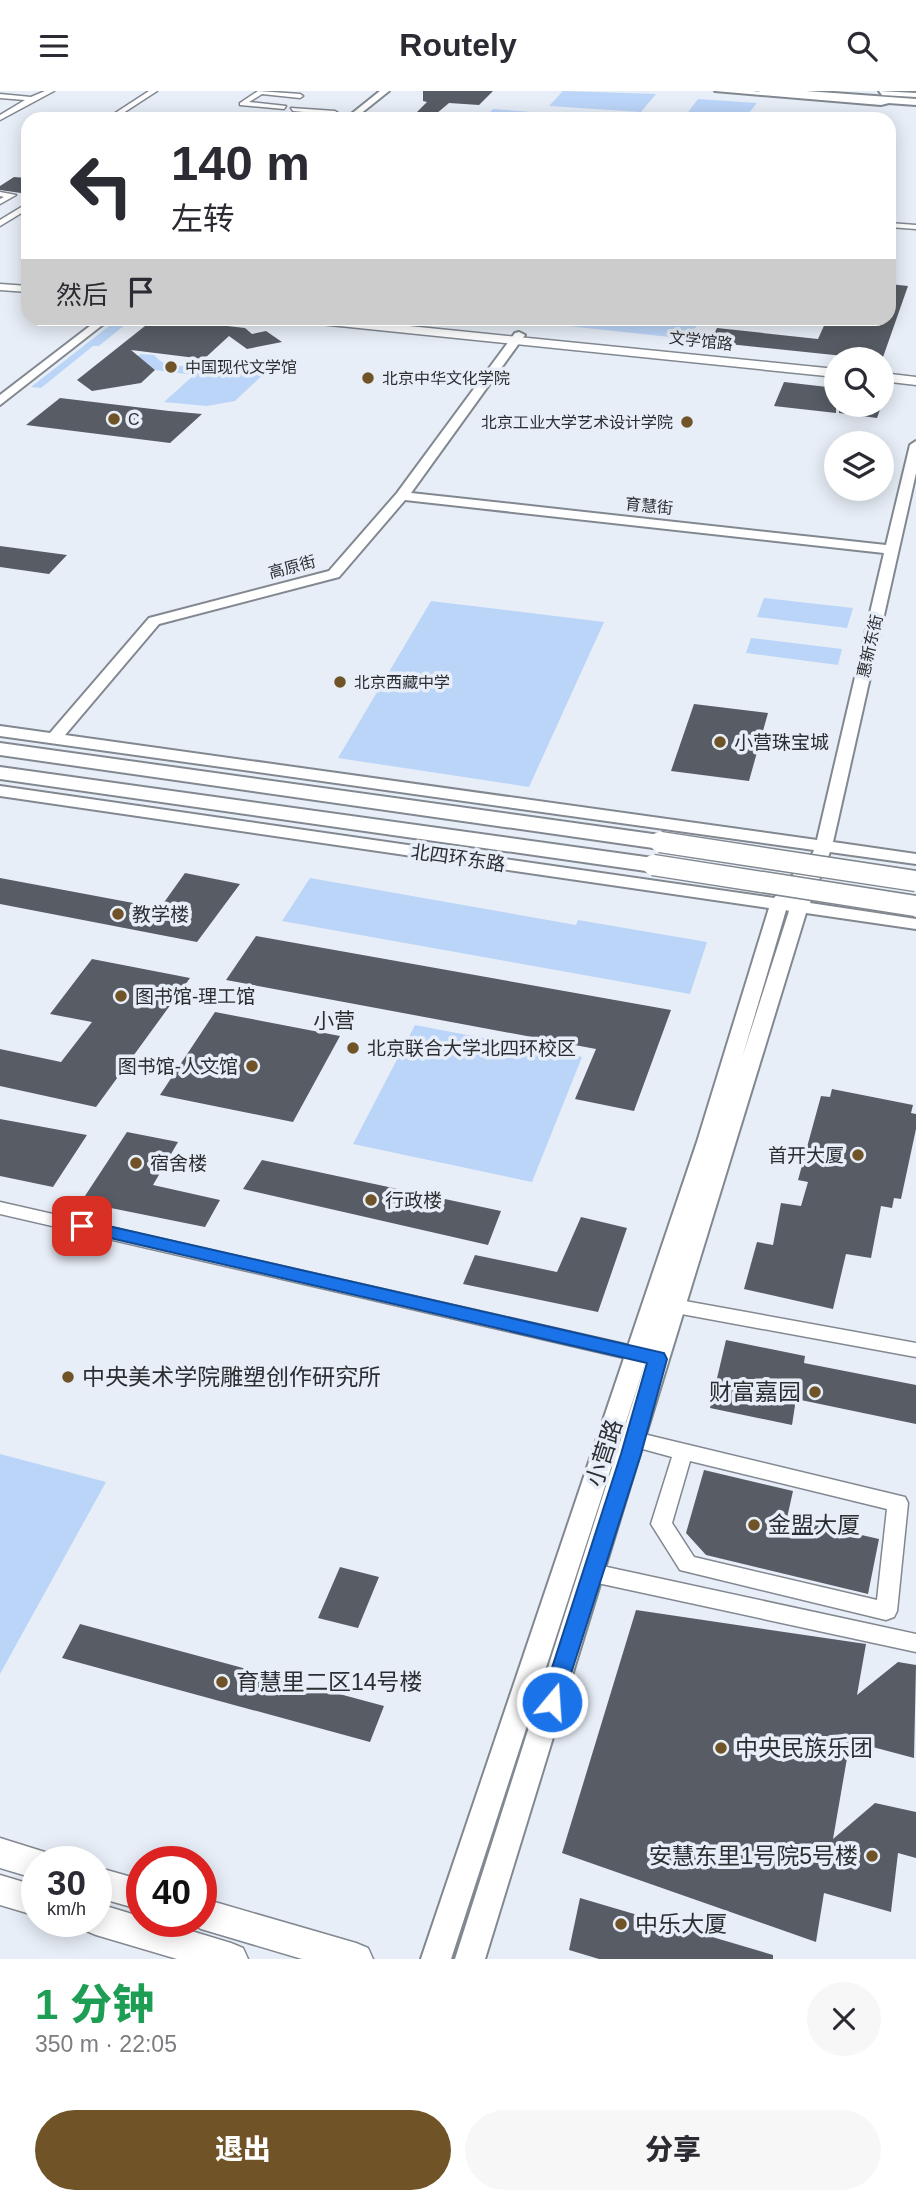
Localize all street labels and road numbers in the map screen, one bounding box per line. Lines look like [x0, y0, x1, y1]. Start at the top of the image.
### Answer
street label: 文学馆路 [668, 329, 734, 353]
street label: 育慧街 [624, 495, 674, 517]
street label: 高原街 [267, 553, 317, 581]
street label: 惠新东街 [855, 613, 885, 679]
street label: 北四环东路 [409, 841, 507, 875]
street label: 小营路 [581, 1416, 627, 1490]

